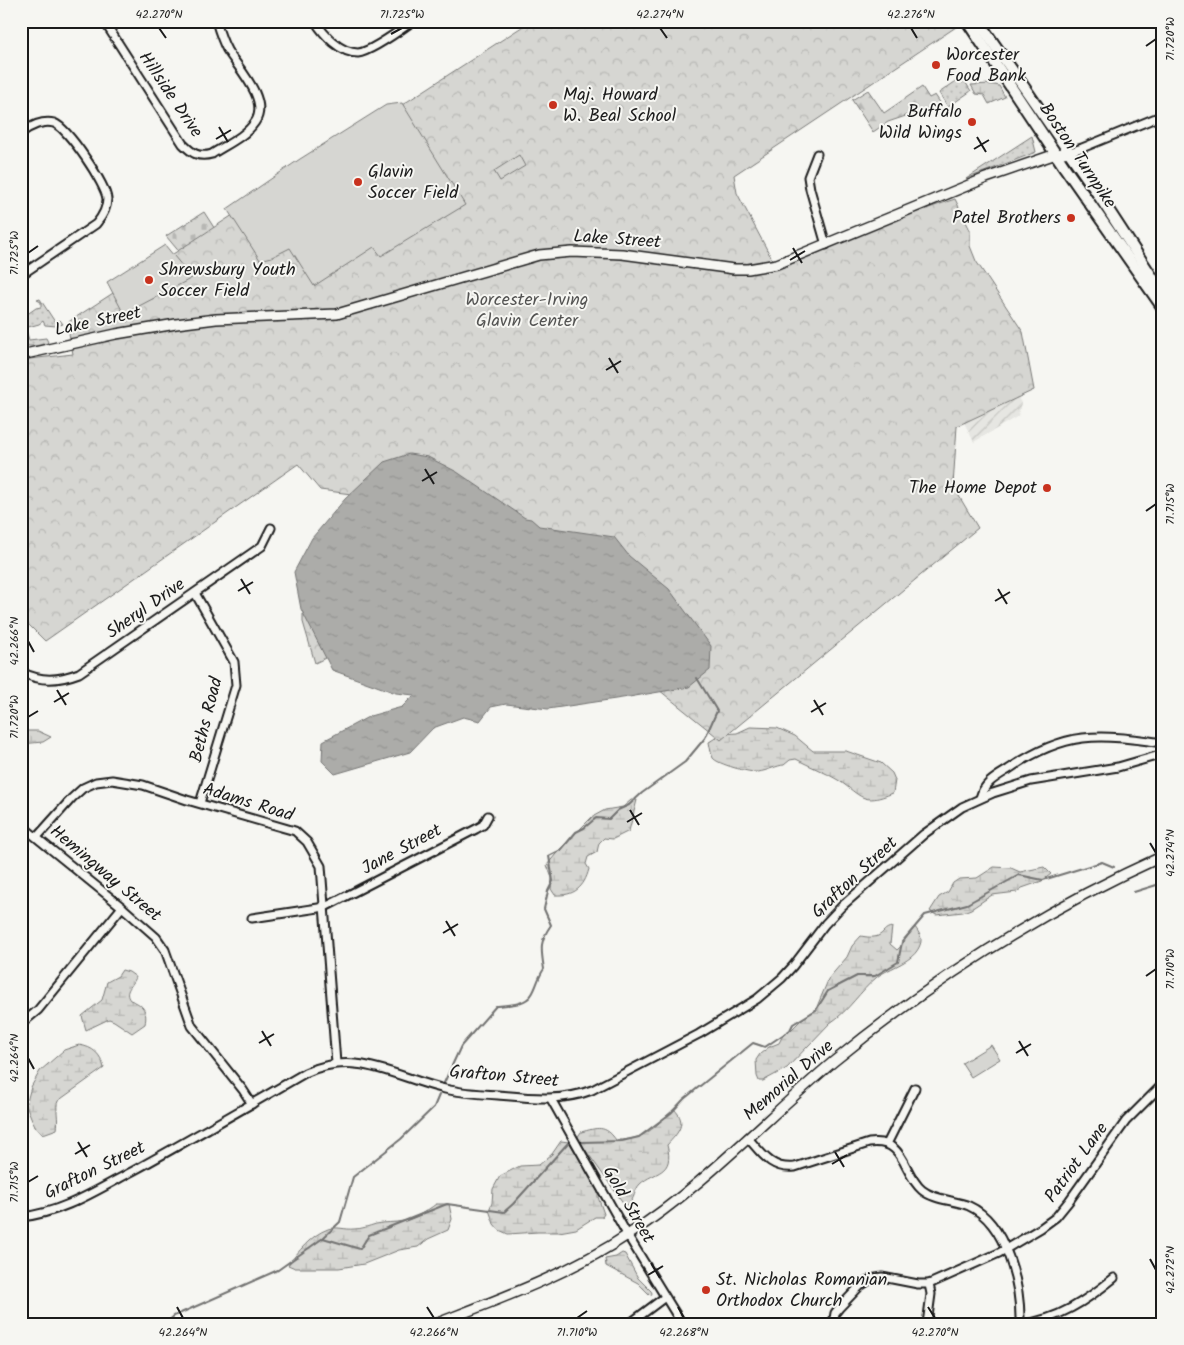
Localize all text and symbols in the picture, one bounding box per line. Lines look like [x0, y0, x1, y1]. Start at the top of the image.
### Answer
text: 42.270°N [135, 5, 183, 24]
text: 71.725°W [380, 5, 424, 24]
text: 42.274°N [636, 5, 684, 24]
text: 42.276°N [887, 5, 935, 24]
text: 71.720°W [1161, 17, 1180, 61]
place label: Worcester Food Bank [946, 41, 1026, 91]
street label: Hillside Drive [130, 46, 210, 144]
marker: Worcester Food Bank [930, 59, 942, 71]
place label: Maj. Howard W. Beal School [563, 81, 677, 131]
street label: Boston Turnpike [1031, 97, 1123, 215]
place label: Buffalo Wild Wings [879, 98, 962, 148]
marker: Maj. Howard W. Beal School [547, 99, 559, 111]
marker: Buffalo Wild Wings [966, 116, 978, 128]
place label: Glavin Soccer Field [368, 158, 459, 208]
marker: Glavin Soccer Field [352, 176, 364, 188]
place label: Patel Brothers [952, 204, 1061, 233]
marker: Patel Brothers [1065, 212, 1077, 224]
street label: Lake Street [572, 222, 663, 258]
text: 71.725°W [5, 231, 24, 275]
place label: Shrewsbury Youth Soccer Field [159, 256, 296, 306]
marker: Shrewsbury Youth Soccer Field [143, 274, 155, 286]
park label: Worcester-Irving Glavin Center [466, 286, 588, 336]
street label: Lake Street [52, 298, 145, 345]
place label: The Home Depot [909, 474, 1038, 503]
marker: The Home Depot [1041, 482, 1053, 494]
text: 71.715°W [1161, 483, 1180, 525]
street label: Sheryl Drive [100, 571, 192, 647]
text: 42.266°N [5, 617, 24, 665]
street label: Beths Road [182, 673, 232, 766]
text: 71.720°W [5, 695, 24, 739]
street label: Adams Road [199, 775, 298, 831]
street label: Jane Street [357, 816, 448, 883]
street label: Hemingway Street [43, 818, 168, 930]
street label: Grafton Street [805, 829, 906, 926]
text: 42.274°N [1161, 829, 1180, 877]
text: 71.710°W [1161, 949, 1180, 989]
street label: Memorial Drive [737, 1033, 841, 1129]
text: 42.264°N [5, 1034, 24, 1082]
street label: Grafton Street [448, 1058, 561, 1096]
street label: Patriot Lane [1038, 1117, 1116, 1209]
street label: Grafton Street [39, 1133, 152, 1208]
text: 71.715°W [5, 1161, 24, 1203]
street label: Gold Street [594, 1161, 662, 1250]
text: 42.272°N [1161, 1246, 1180, 1294]
place label: St. Nicholas Romanian Orthodox Church [716, 1266, 887, 1316]
marker: St. Nicholas Romanian Orthodox Church [700, 1284, 712, 1296]
text: 42.264°N [159, 1323, 207, 1342]
text: 42.266°N [410, 1323, 458, 1342]
text: 71.710°W [557, 1323, 597, 1342]
text: 42.268°N [659, 1323, 709, 1342]
text: 42.270°N [911, 1323, 959, 1342]

